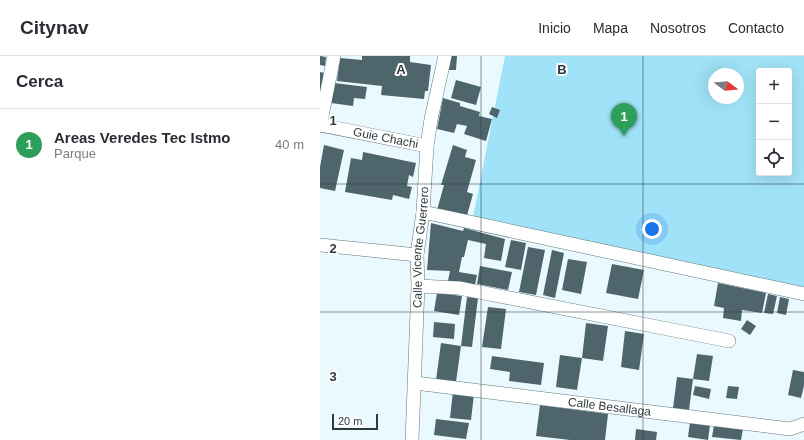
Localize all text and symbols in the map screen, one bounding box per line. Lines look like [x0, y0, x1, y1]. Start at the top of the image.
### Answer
text: Citynav [20, 17, 89, 38]
text: Inicio [538, 20, 571, 36]
text: Mapa [593, 20, 628, 36]
text: Nosotros [650, 20, 706, 36]
text: Contacto [728, 20, 784, 36]
text: A [396, 62, 406, 77]
text: B [557, 62, 567, 77]
north arrow [708, 68, 744, 104]
map controls [756, 68, 792, 176]
button: + [756, 68, 792, 104]
text: Cerca [16, 72, 63, 91]
pin: 1 [611, 103, 637, 136]
button: − [756, 104, 792, 140]
text: 1 [329, 113, 337, 128]
street label: Guie Chachi [352, 125, 420, 151]
text: Areas Veredes Tec Istmo [54, 129, 230, 146]
text: 1 [25, 137, 33, 152]
text: 40 m [275, 137, 304, 152]
button: locate [756, 140, 792, 176]
text: Parque [54, 146, 96, 161]
street label: Calle Vicente Guerrero [410, 186, 432, 308]
your location [642, 219, 662, 239]
text: 2 [329, 241, 337, 256]
text: 3 [329, 369, 337, 384]
street label: Calle Besallaga [567, 395, 652, 419]
scale bar [332, 412, 378, 431]
text: 20 m [338, 415, 362, 427]

